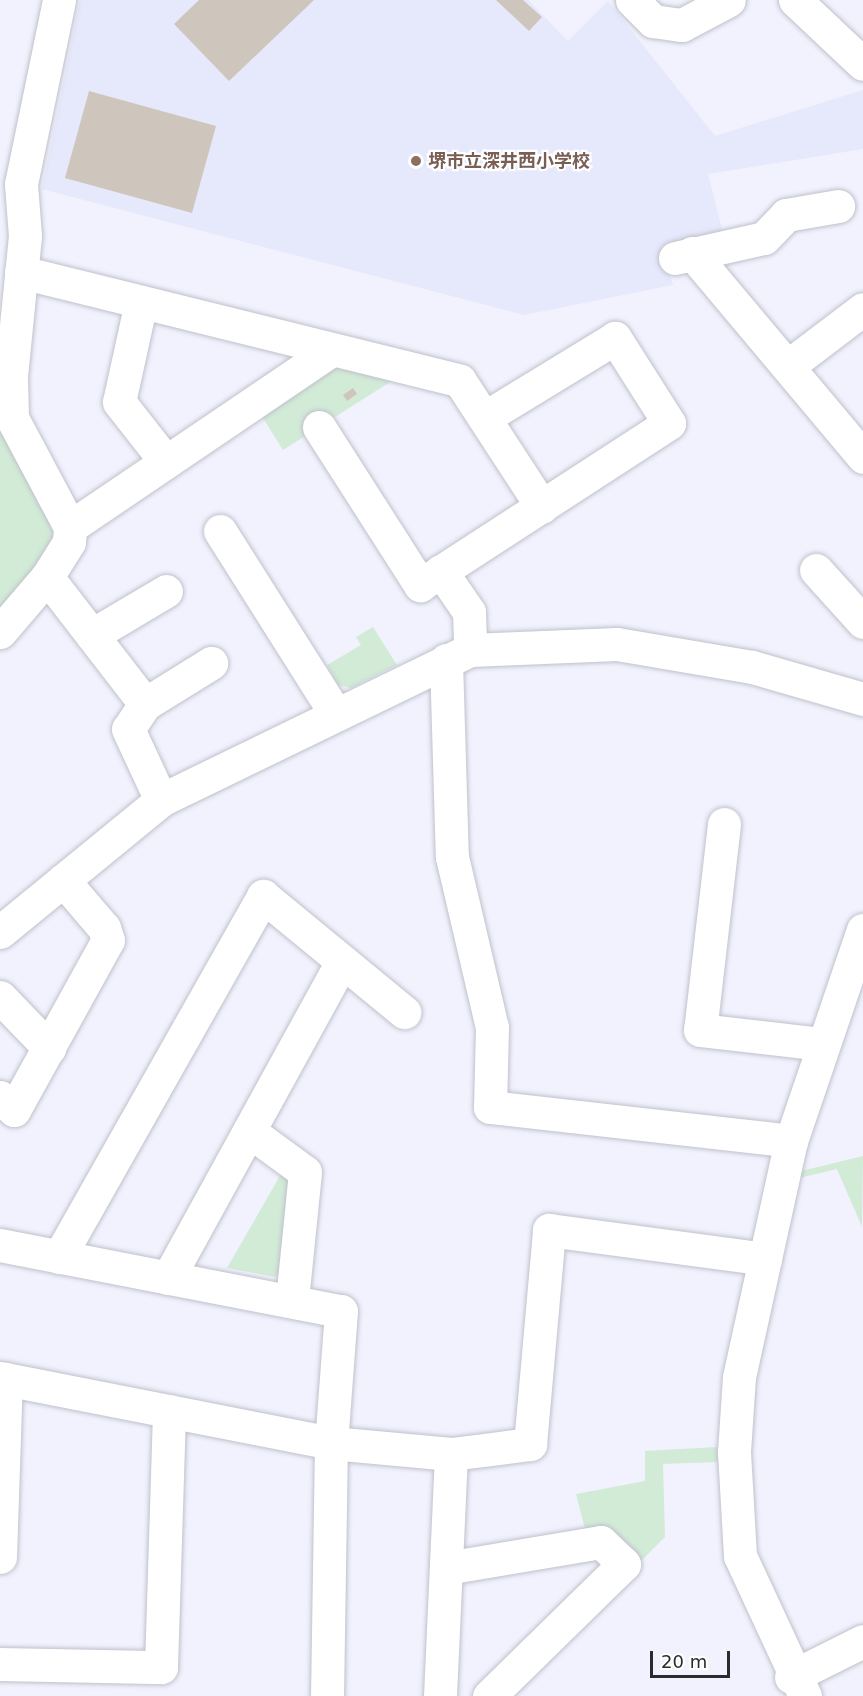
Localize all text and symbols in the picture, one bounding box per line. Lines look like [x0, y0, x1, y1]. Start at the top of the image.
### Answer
place label: 堺市立深井西小学校 [428, 150, 590, 172]
marker: 堺市立深井西小学校 [409, 154, 423, 168]
scale bar [653, 1639, 732, 1677]
text: 20 m [661, 1651, 707, 1672]

